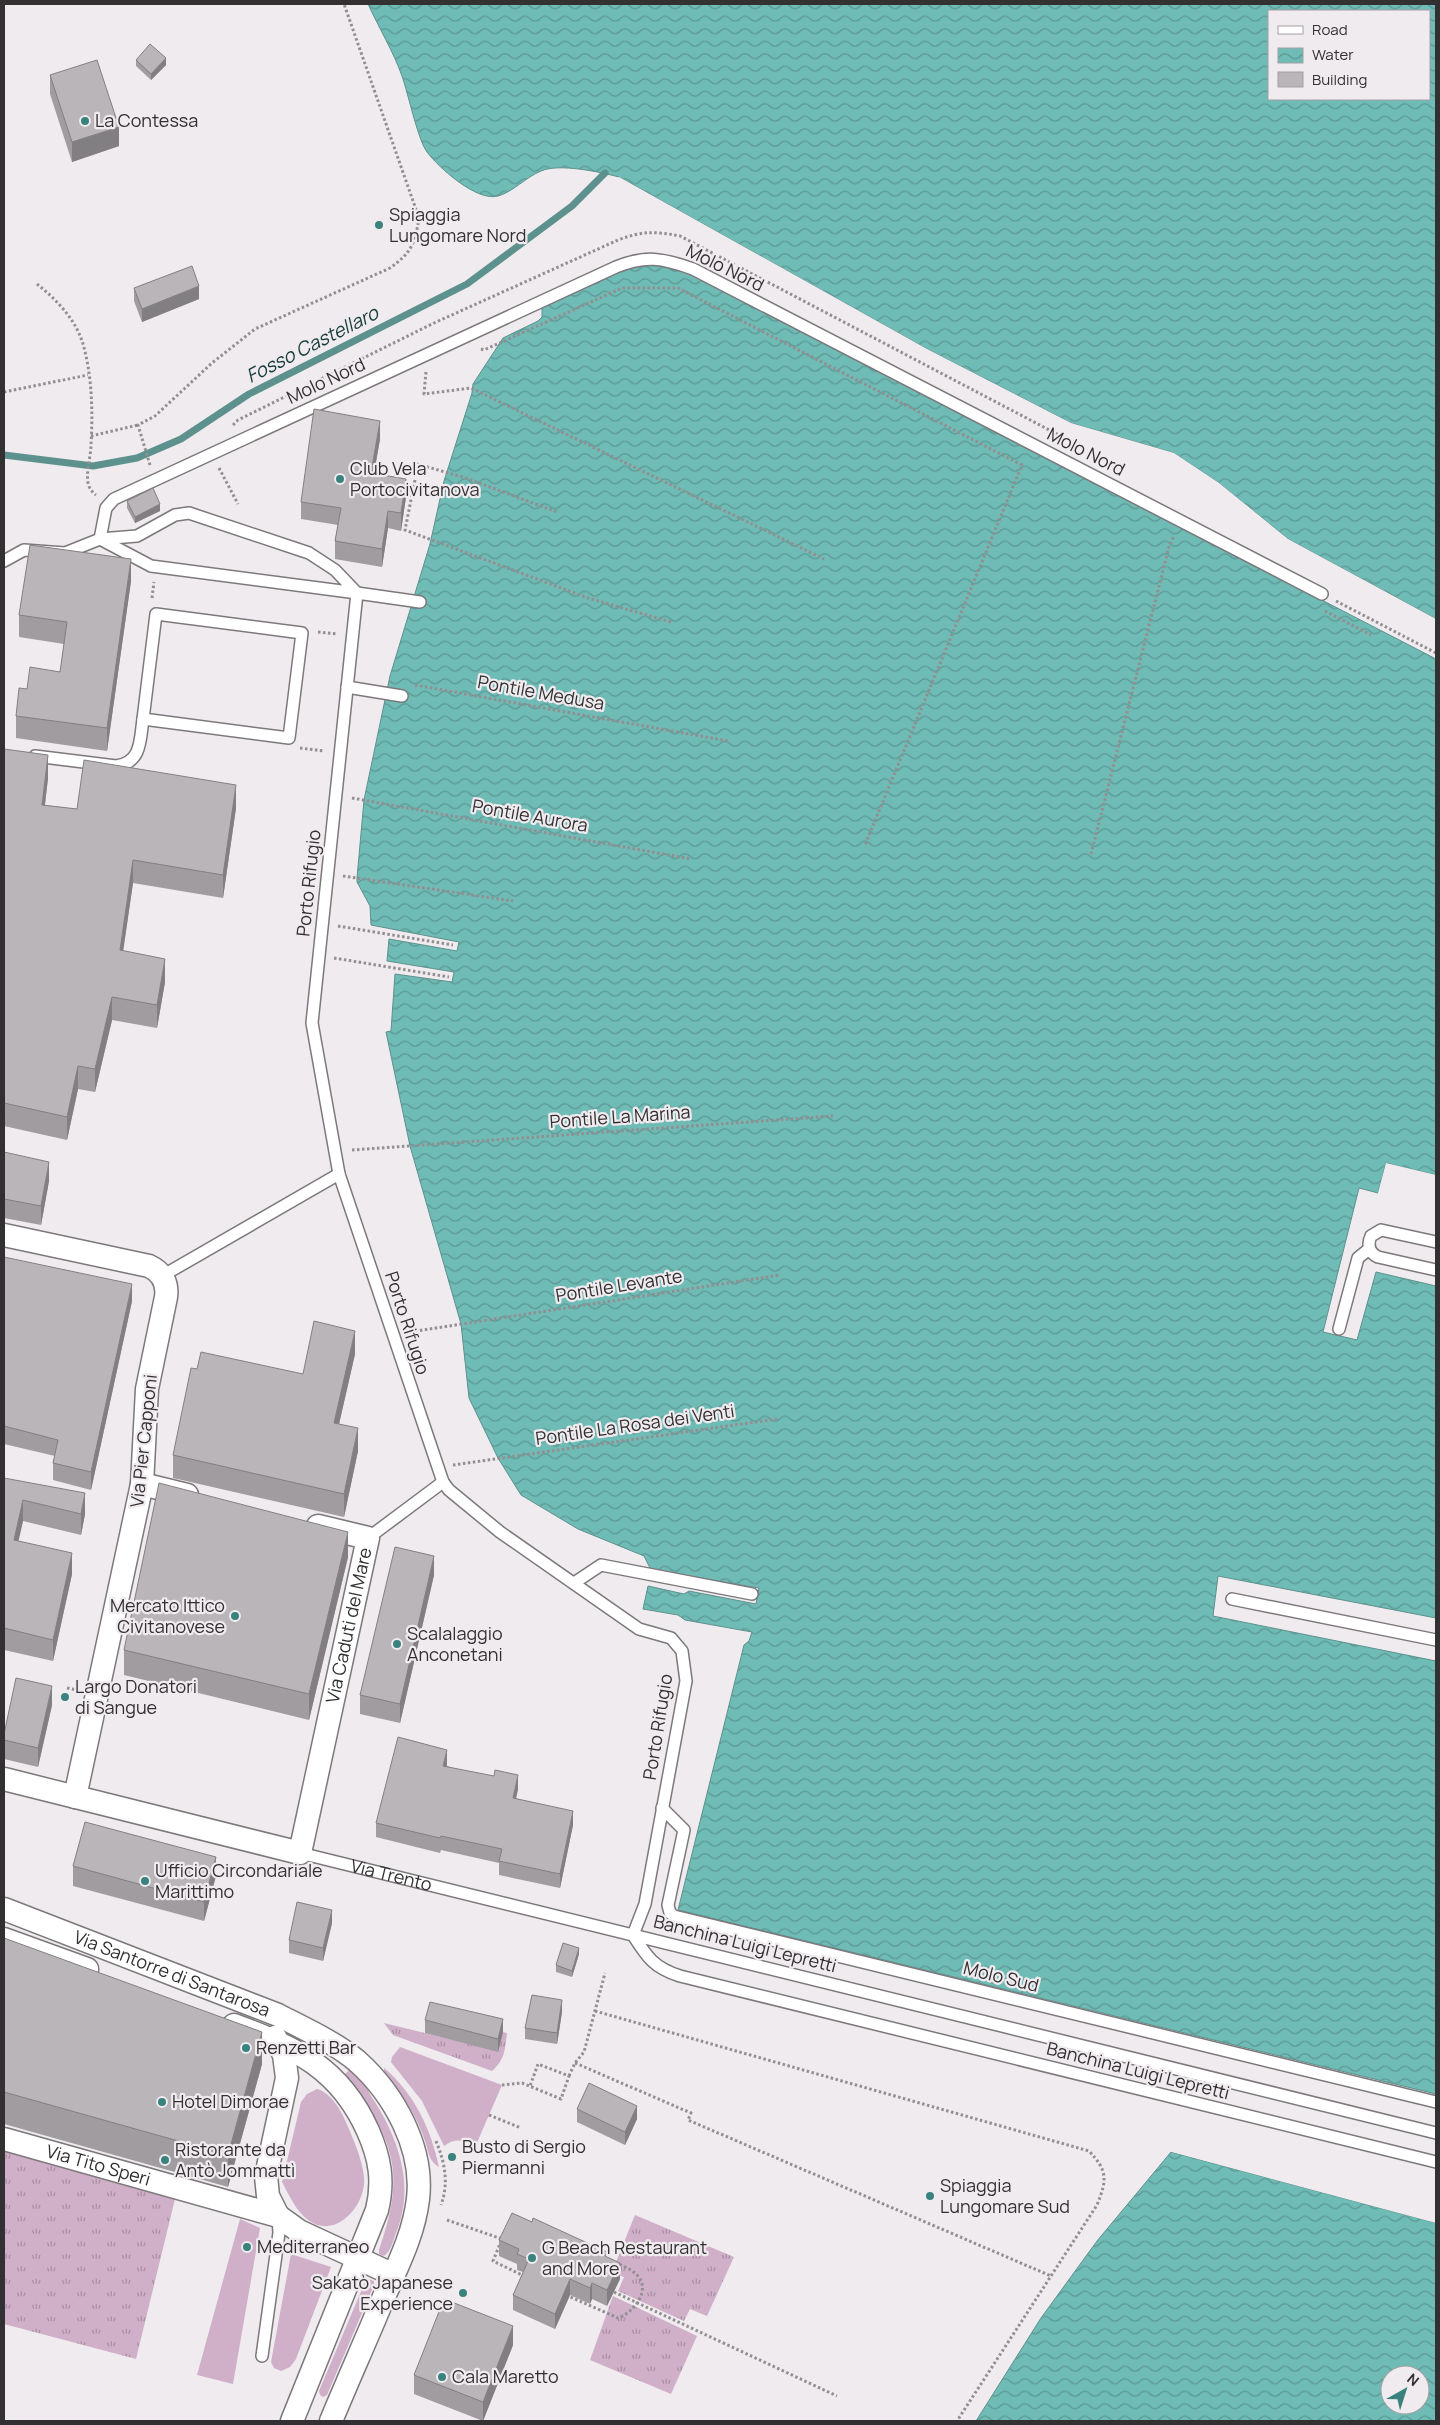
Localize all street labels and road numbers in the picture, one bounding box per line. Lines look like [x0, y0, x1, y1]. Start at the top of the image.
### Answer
street label: Molo Nord [682, 238, 769, 296]
street label: Molo Nord [282, 351, 369, 409]
street label: Molo Nord [1044, 421, 1129, 481]
street label: Pontile Medusa [476, 669, 606, 715]
street label: Pontile Aurora [470, 793, 590, 837]
street label: Porto Rifugio [290, 828, 326, 937]
street label: Pontile La Marina [549, 1099, 691, 1133]
street label: Pontile Levante [554, 1263, 684, 1307]
street label: Porto Rifugio [380, 1268, 436, 1377]
street label: Via Pier Capponi [124, 1373, 162, 1509]
street label: Pontile La Rosa dei Venti [534, 1398, 736, 1450]
street label: Via Caduti del Mare [320, 1545, 377, 1705]
street label: Porto Rifugio [637, 1672, 677, 1782]
street label: Via Trento [348, 1853, 435, 1896]
street label: Banchina Luigi Lepretti [651, 1909, 839, 1977]
street label: Via Santorre di Santarosa [71, 1924, 274, 2022]
street label: Molo Sud [961, 1955, 1041, 1997]
street label: Banchina Luigi Lepretti [1044, 2036, 1232, 2104]
street label: Via Tito Speri [44, 2138, 154, 2191]

